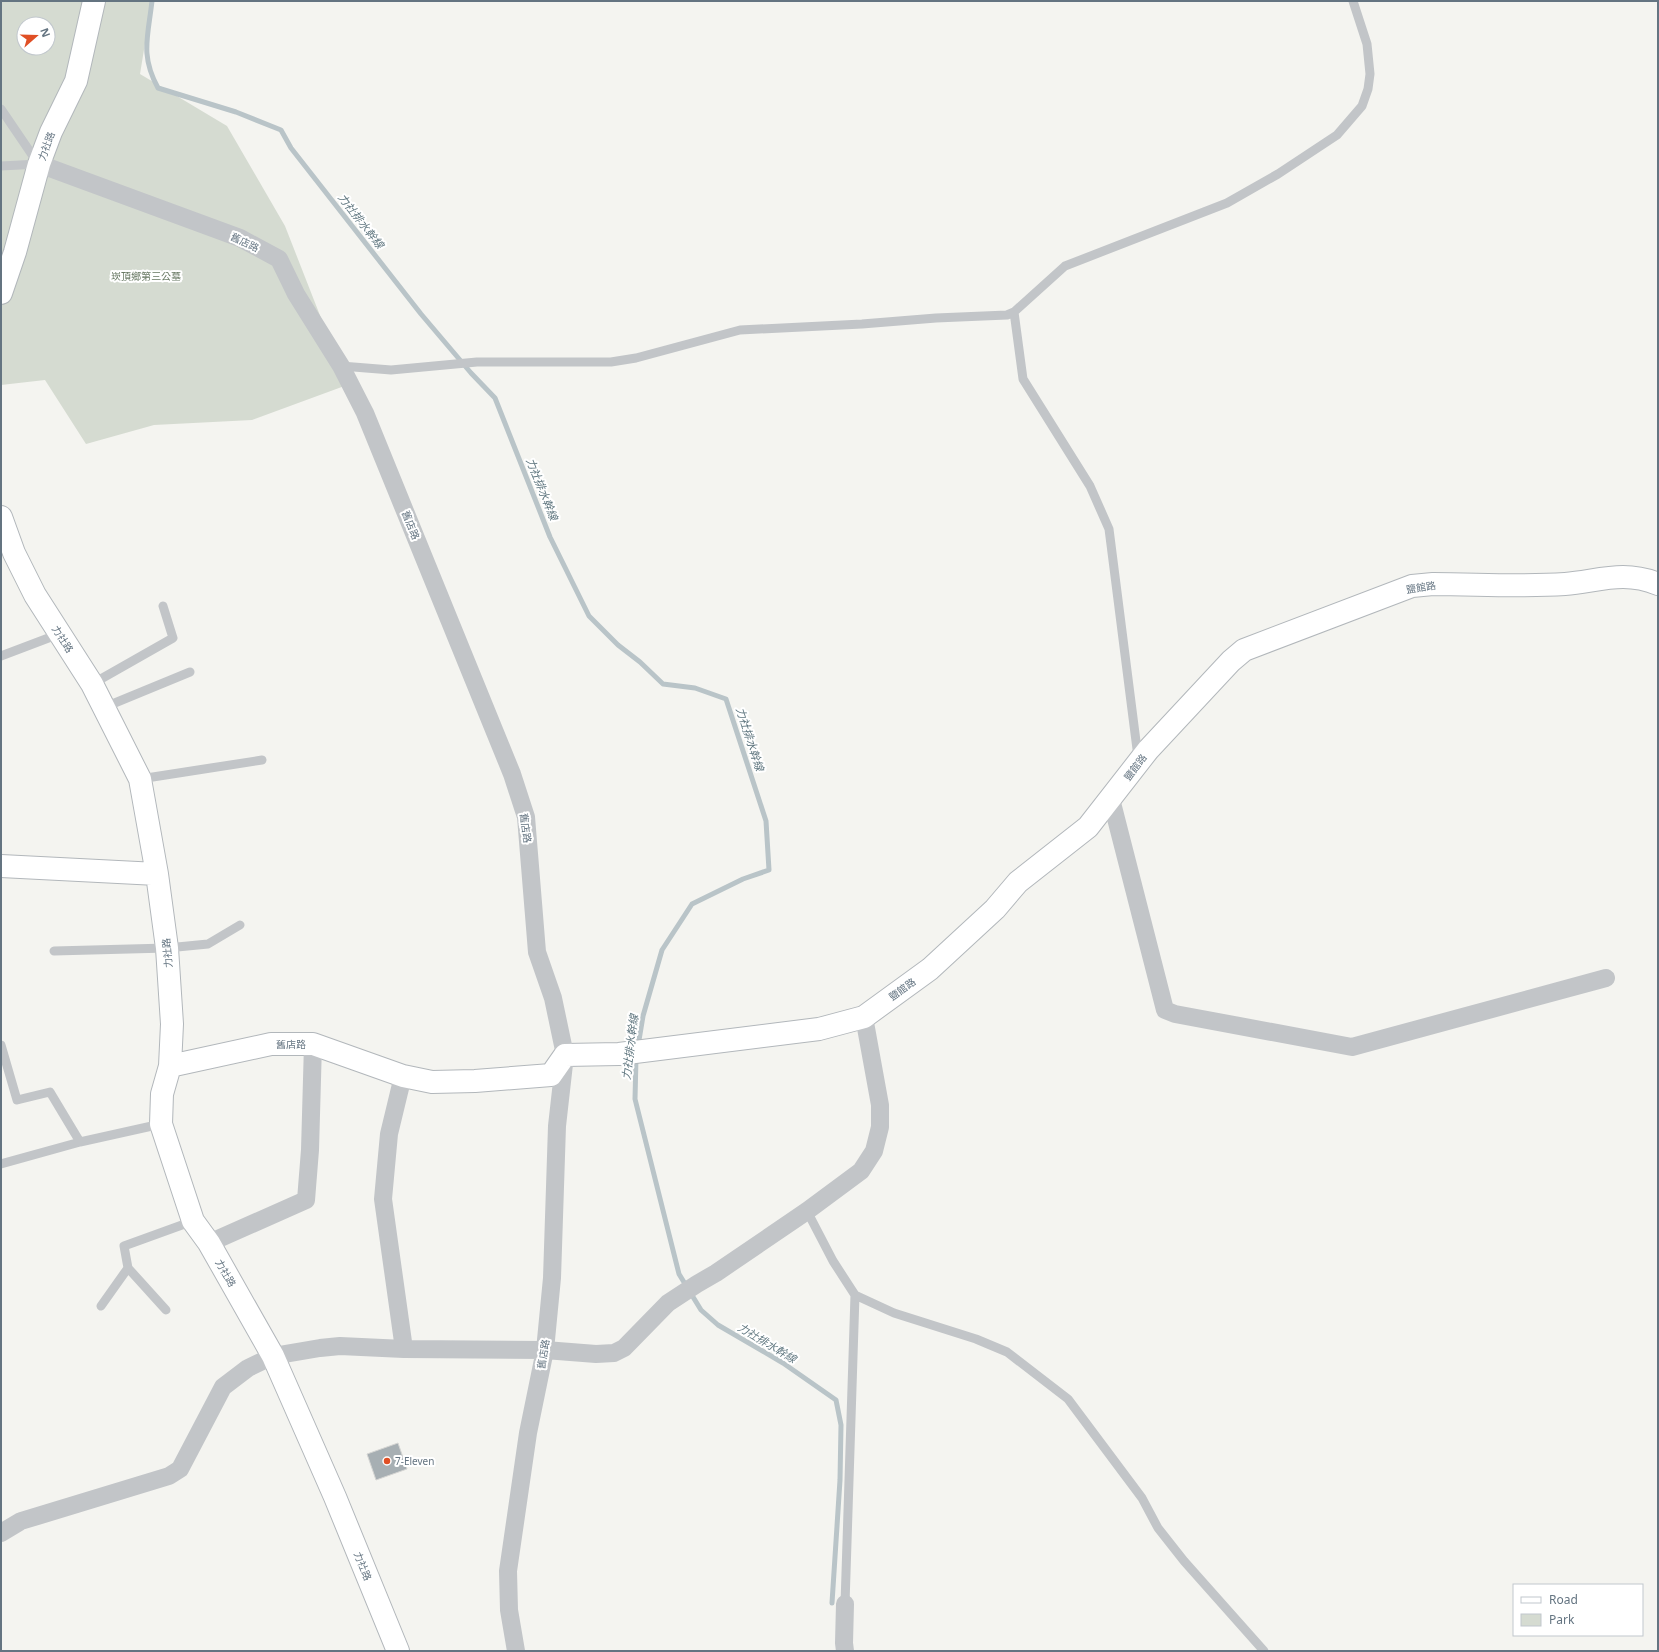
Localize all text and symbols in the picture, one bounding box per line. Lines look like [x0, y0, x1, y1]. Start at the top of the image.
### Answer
north arrow [16, 16, 56, 56]
text: N [37, 26, 54, 39]
street label: 力社路 [34, 130, 58, 162]
water label: 力社排水幹線 [335, 190, 389, 253]
street label: 舊店路 [228, 229, 262, 255]
park label: 崁頂鄉第三公墓 [111, 269, 181, 283]
water label: 力社排水幹線 [523, 455, 563, 524]
street label: 舊店路 [399, 508, 423, 542]
street label: 鹽館路 [1405, 578, 1437, 596]
street label: 力社路 [49, 623, 77, 655]
water label: 力社排水幹線 [733, 705, 768, 774]
street label: 鹽館路 [1120, 751, 1150, 783]
street label: 舊店路 [517, 812, 535, 844]
street label: 力社路 [159, 937, 175, 969]
street label: 鹽館路 [886, 975, 918, 1003]
water label: 力社排水幹線 [618, 1011, 641, 1081]
street label: 舊店路 [276, 1037, 306, 1051]
street label: 力社路 [212, 1257, 240, 1289]
water label: 力社排水幹線 [735, 1319, 801, 1367]
street label: 舊店路 [534, 1338, 552, 1370]
place label: 7-Eleven [395, 1454, 434, 1468]
marker: 7-Eleven [382, 1456, 392, 1466]
street label: 力社路 [351, 1549, 375, 1583]
legend [1513, 1584, 1643, 1636]
text: Road [1549, 1591, 1578, 1608]
text: Park [1549, 1611, 1575, 1628]

